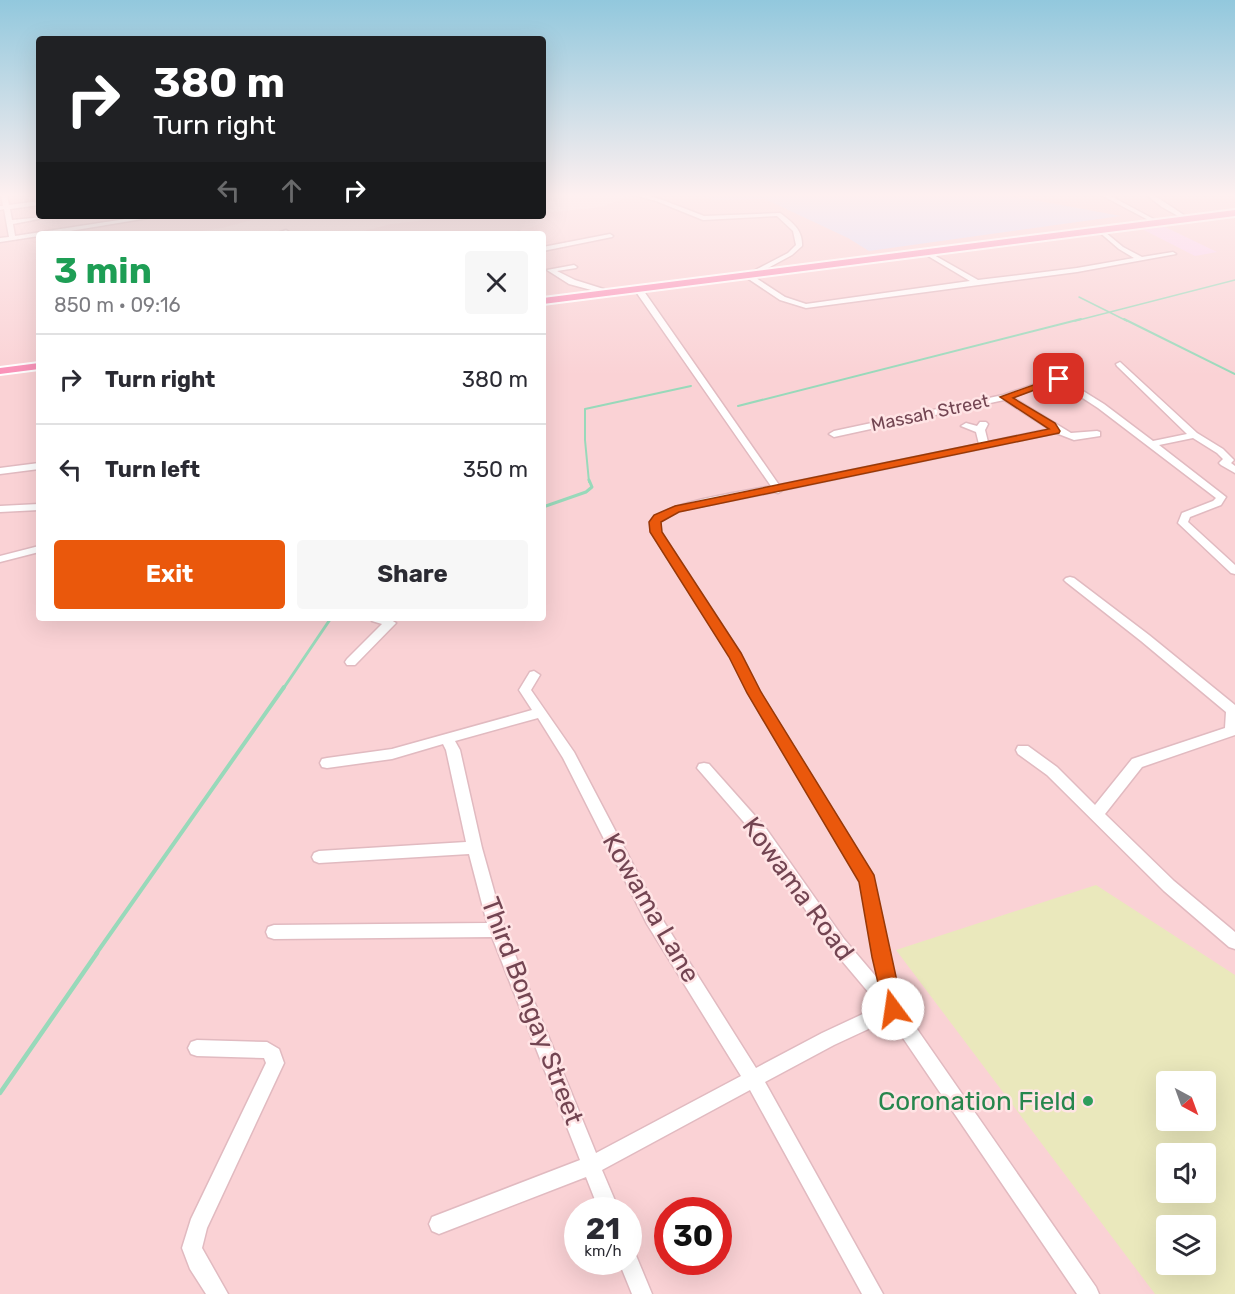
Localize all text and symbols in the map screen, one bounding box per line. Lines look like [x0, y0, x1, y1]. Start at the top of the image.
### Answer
text: 380 m [153, 58, 285, 108]
icon: right [54, 60, 132, 138]
text: Turn right [153, 109, 276, 141]
icon: left [212, 174, 245, 207]
icon: ahead [275, 174, 308, 207]
icon: right [338, 174, 371, 207]
text: 3 min [54, 249, 152, 292]
button: close [465, 251, 528, 314]
text: 850 m · 09:16 [54, 293, 181, 317]
pin [1033, 353, 1084, 404]
icon: arrive [1042, 362, 1075, 395]
icon: right [54, 363, 87, 396]
text: Turn right [105, 366, 215, 393]
text: 380 m [462, 366, 528, 393]
street label: Massah Street [869, 390, 991, 436]
icon: left [54, 453, 87, 486]
text: Turn left [105, 456, 200, 483]
text: 350 m [463, 456, 528, 483]
button: Exit [54, 540, 285, 609]
button: Share [297, 540, 528, 609]
street label: Kowama Road [736, 811, 860, 967]
street label: Kowama Lane [596, 828, 706, 988]
street label: Third Bongay Street [474, 893, 590, 1129]
position arrow [861, 977, 925, 1041]
north arrow [1156, 1071, 1216, 1131]
map controls [1156, 1071, 1216, 1275]
place label: Coronation Field [878, 1086, 1076, 1117]
marker: Coronation Field [1081, 1094, 1095, 1108]
button: sound [1156, 1143, 1216, 1203]
speed limit sign: 30 [654, 1197, 732, 1275]
text: 21 [586, 1211, 620, 1247]
button: layers [1156, 1215, 1216, 1275]
text: km/h [584, 1242, 622, 1260]

